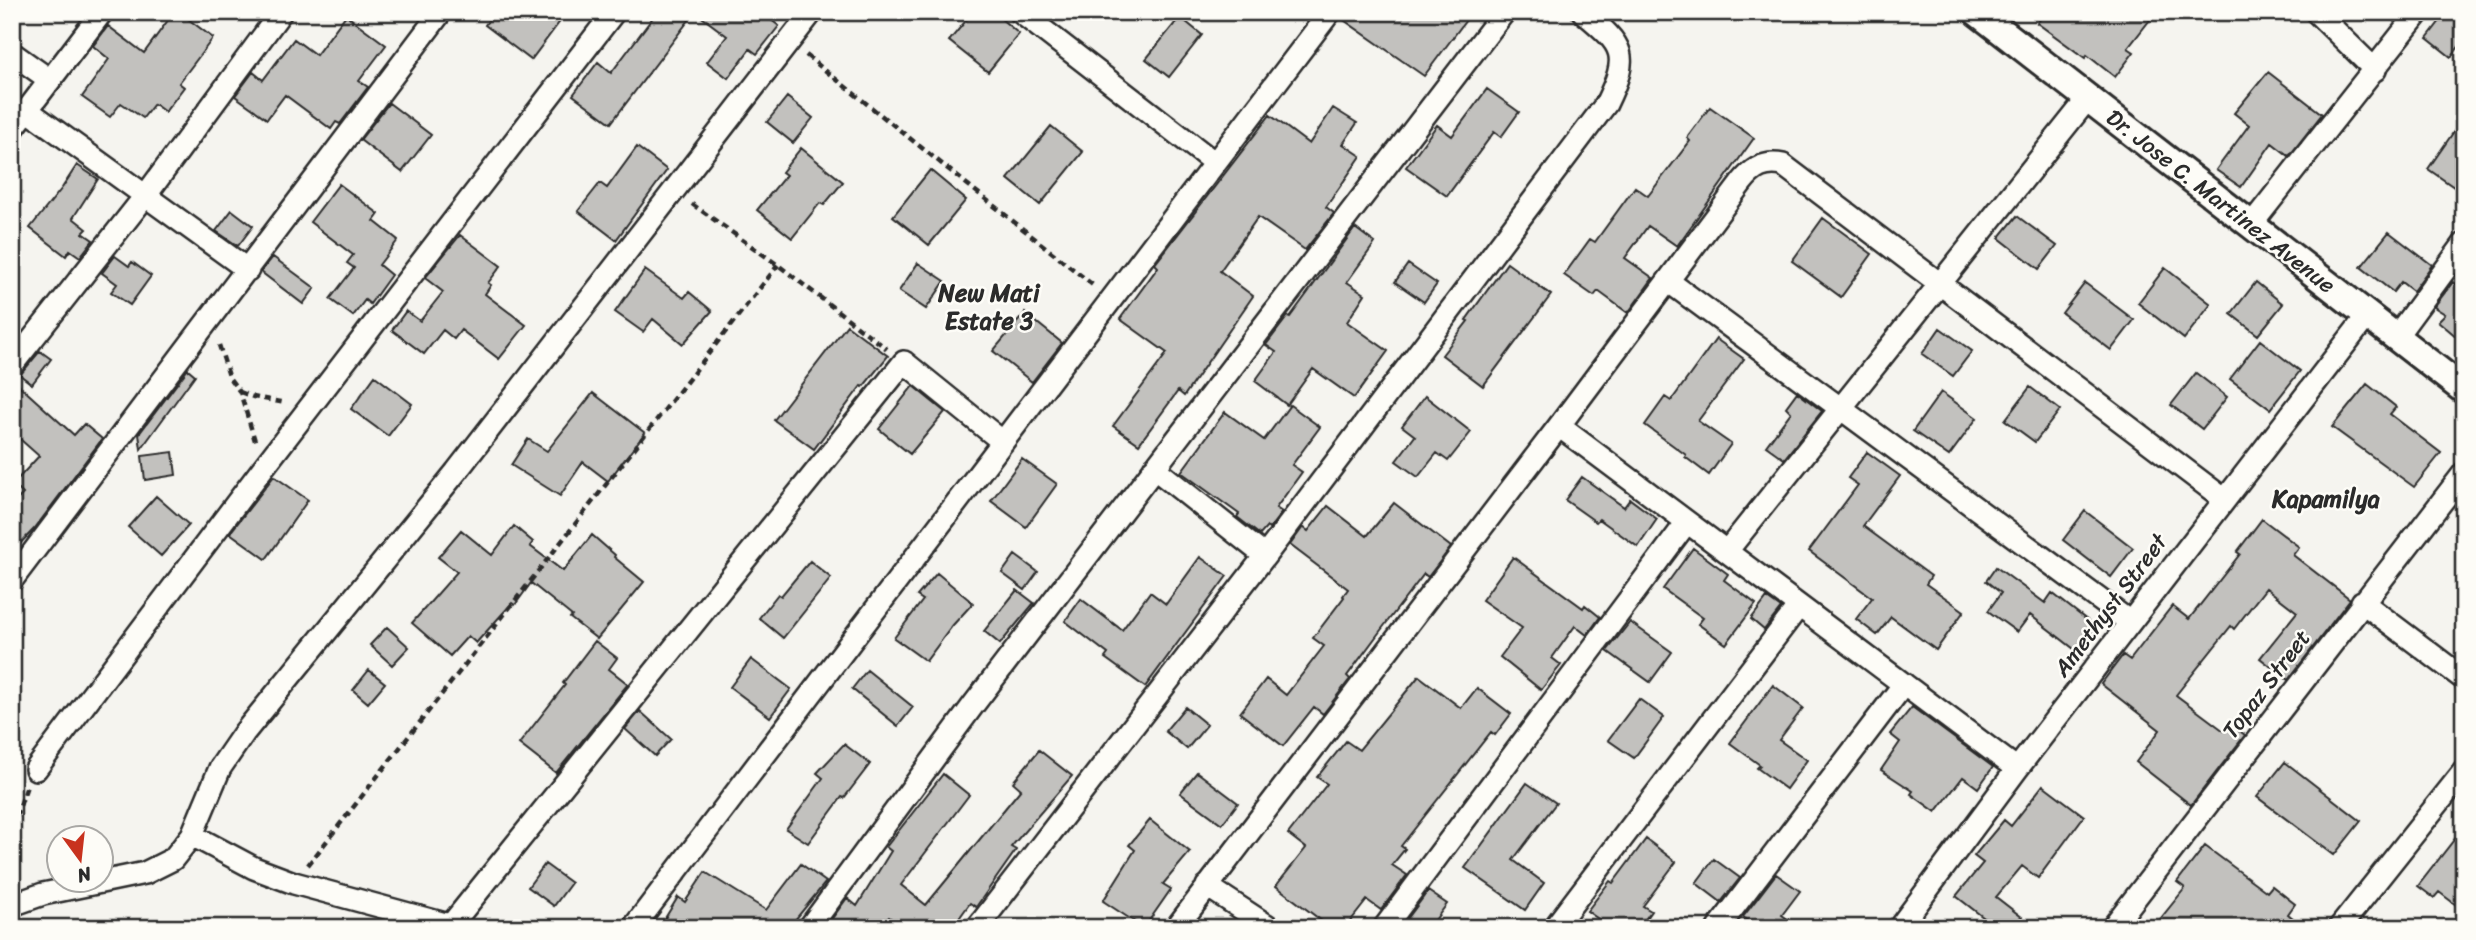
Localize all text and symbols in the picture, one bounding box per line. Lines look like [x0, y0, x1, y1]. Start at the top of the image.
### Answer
street label: Dr. Jose C. Martinez Avenue [2097, 98, 2345, 305]
district label: New Mati Estate 3 [937, 272, 1041, 342]
district label: Kapamilya [2271, 478, 2380, 520]
street label: Amethyst Street [2042, 523, 2179, 687]
street label: Topaz Street [2211, 620, 2322, 748]
north arrow [46, 824, 116, 894]
text: N [73, 857, 96, 893]

